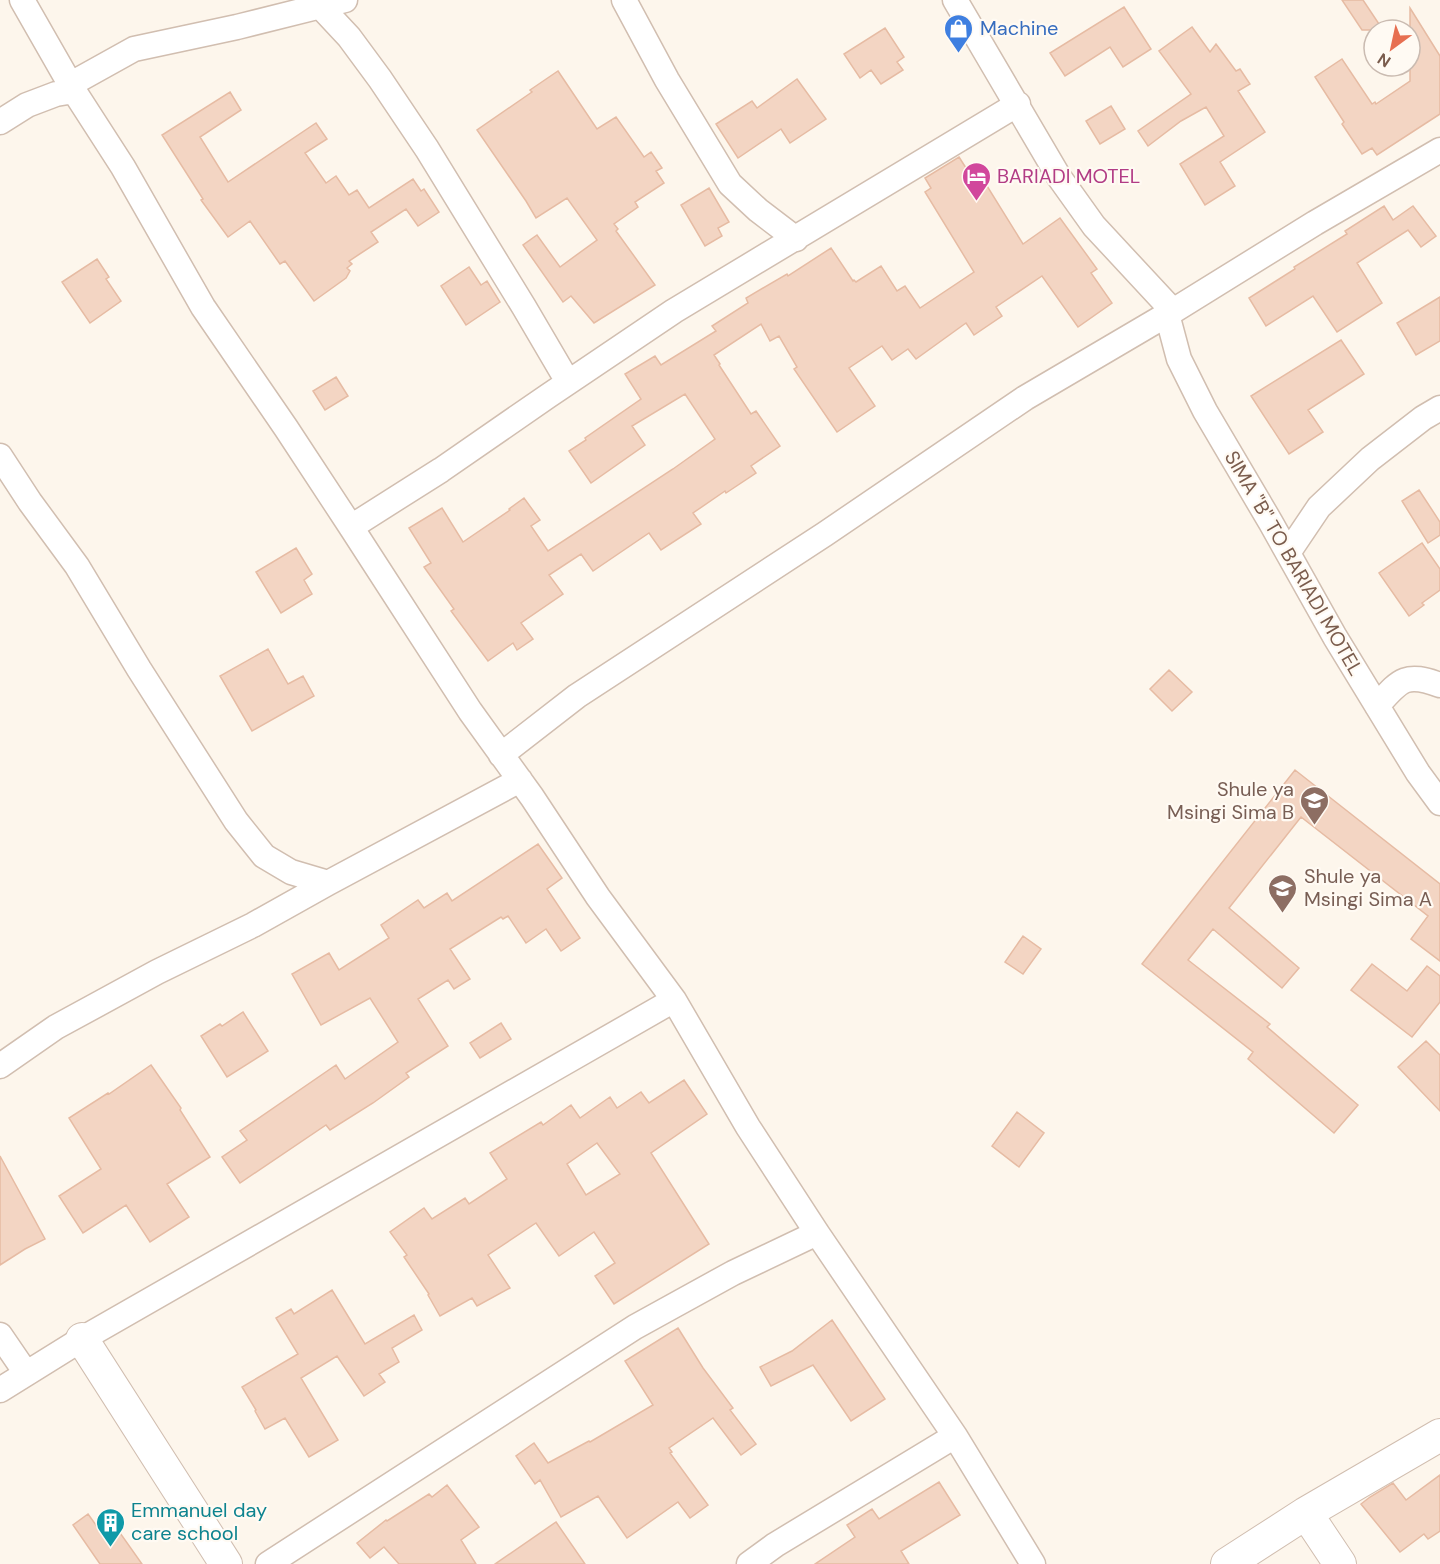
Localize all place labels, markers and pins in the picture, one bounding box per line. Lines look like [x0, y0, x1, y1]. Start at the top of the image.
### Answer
shop icon: Machine [943, 12, 975, 54]
place label: Machine [980, 15, 1058, 41]
hotel icon: BARIADI MOTEL [960, 160, 992, 202]
place label: BARIADI MOTEL [997, 163, 1140, 189]
place label: Shule ya Msingi Sima B [1167, 776, 1294, 825]
school or university icon: Shule ya Msingi Sima B [1299, 784, 1331, 826]
place label: Shule ya Msingi Sima A [1304, 863, 1432, 912]
school or university icon: Shule ya Msingi Sima A [1267, 872, 1299, 914]
place label: Emmanuel day care school [131, 1497, 267, 1546]
building icon: Emmanuel day care school [94, 1506, 126, 1548]

